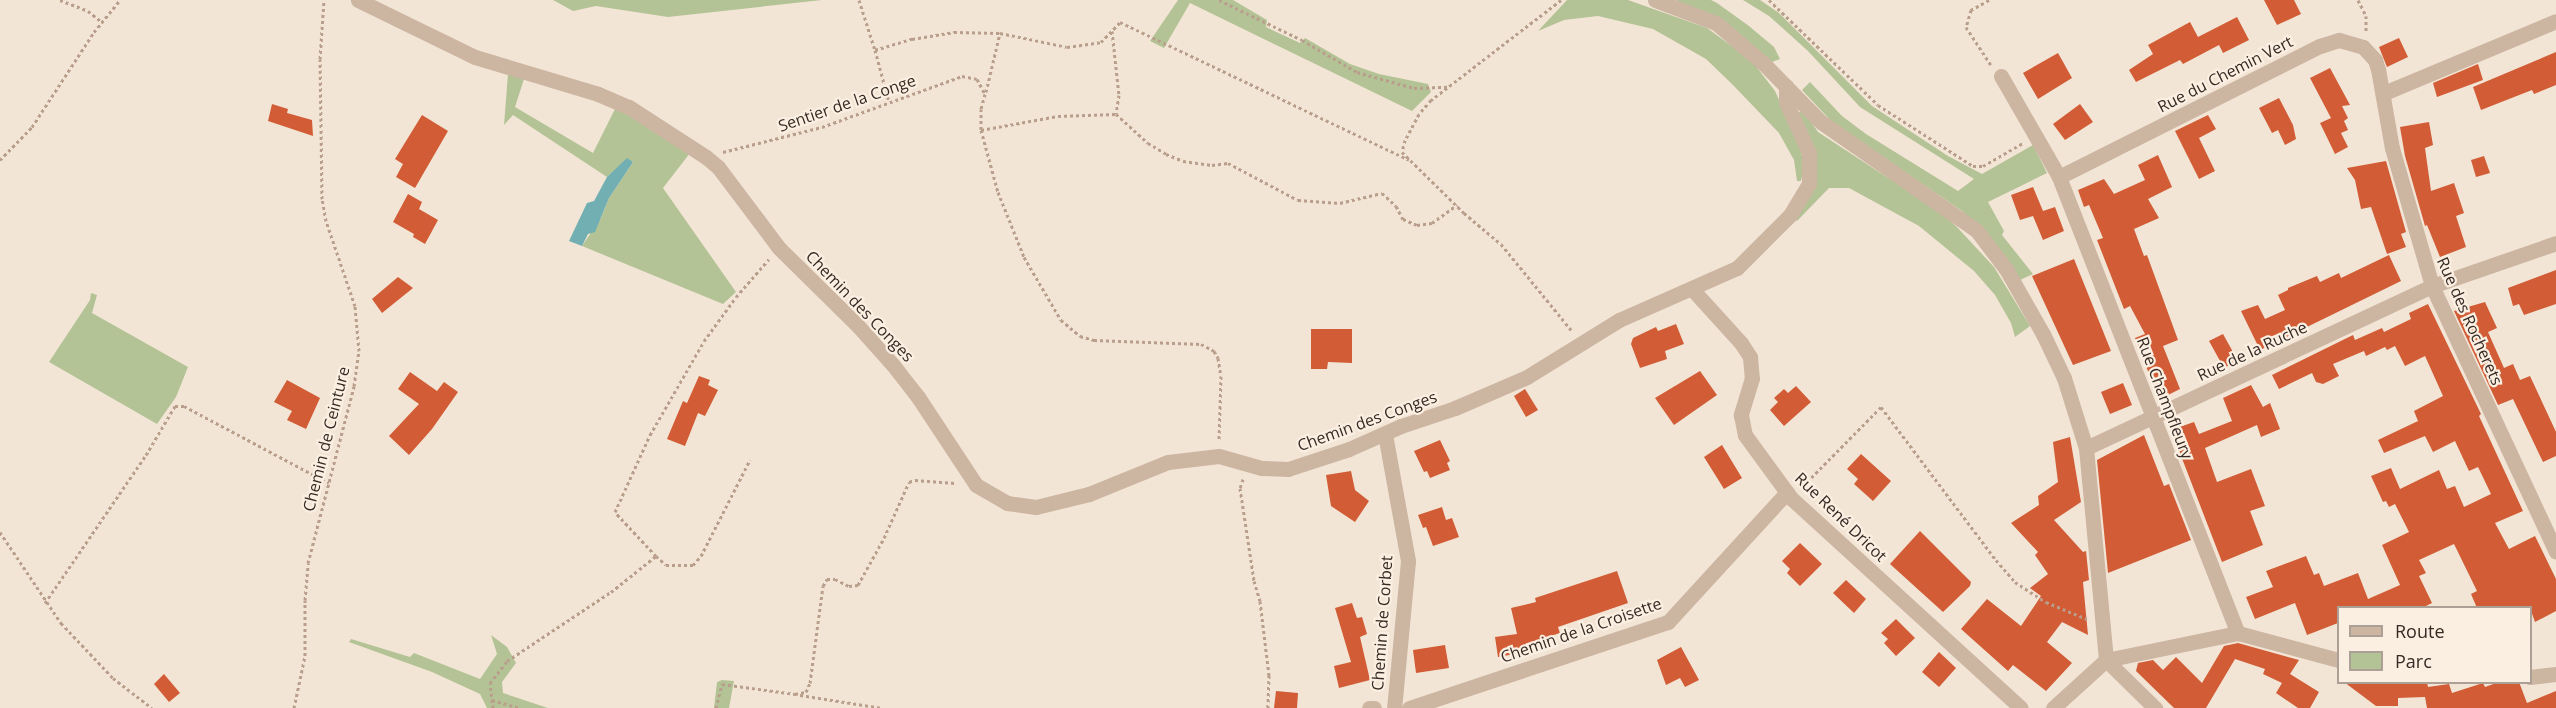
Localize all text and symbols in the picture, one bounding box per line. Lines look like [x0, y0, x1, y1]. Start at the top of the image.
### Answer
street label: Rue du Chemin Vert [2154, 32, 2296, 116]
street label: Sentier de la Conge [776, 70, 918, 136]
street label: Chemin des Conges [802, 246, 918, 366]
street label: Rue des Rocherets [2433, 254, 2507, 388]
street label: Rue de la Ruche [2194, 317, 2310, 385]
street label: Rue Champfleury [2133, 334, 2197, 462]
street label: Chemin de Ceinture [299, 365, 353, 513]
street label: Chemin des Conges [1295, 387, 1439, 455]
street label: Rue René Dricot [1791, 468, 1891, 566]
street label: Chemin de Corbet [1368, 555, 1396, 691]
street label: Chemin de la Croisette [1498, 593, 1664, 667]
legend [2337, 606, 2532, 684]
text: Route [2395, 619, 2445, 643]
text: Parc [2395, 649, 2432, 673]

